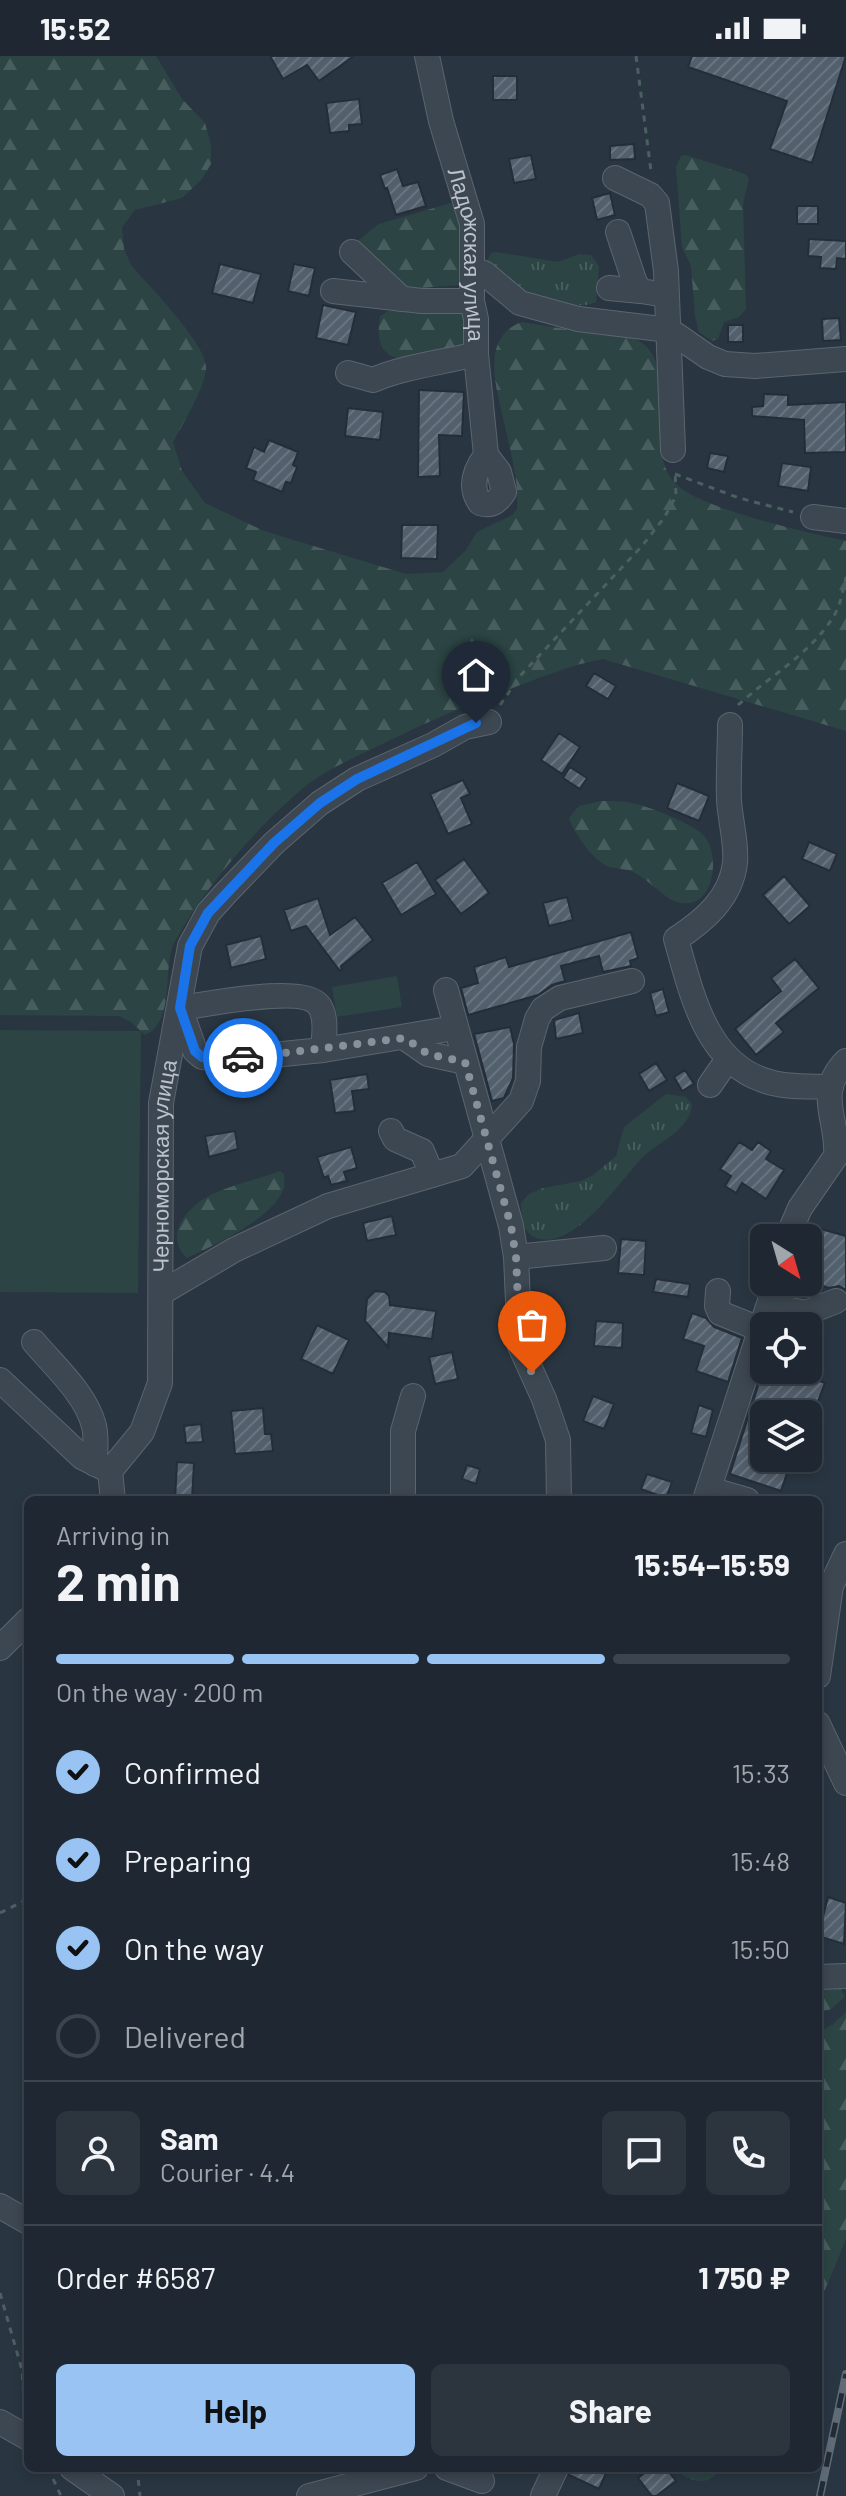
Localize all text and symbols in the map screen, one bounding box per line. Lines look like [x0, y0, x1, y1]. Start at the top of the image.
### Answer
text: 15:52 [40, 10, 111, 46]
street label: Ладожская улица [444, 164, 490, 342]
pin [442, 641, 510, 723]
icon: home [454, 653, 498, 697]
courier [203, 1018, 283, 1098]
icon: car [221, 1036, 265, 1080]
street label: Черноморская улица [146, 1056, 181, 1272]
north arrow [750, 1224, 822, 1296]
map controls [750, 1224, 822, 1472]
pin [498, 1291, 566, 1373]
icon: bag [510, 1303, 554, 1347]
button: locate [750, 1312, 822, 1384]
button: layers [750, 1400, 822, 1472]
text: Arriving in [56, 1519, 170, 1550]
text: 15:54–15:59 [634, 1546, 790, 1582]
text: 2 min [56, 1549, 181, 1611]
text: On the way · 200 m [56, 1676, 263, 1707]
icon: check [56, 1750, 100, 1794]
text: Confirmed [124, 1754, 261, 1790]
text: 15:33 [732, 1757, 790, 1788]
icon: check [56, 1838, 100, 1882]
text: Preparing [124, 1842, 251, 1878]
text: 15:48 [731, 1845, 790, 1876]
icon: check [56, 1926, 100, 1970]
text: On the way [124, 1930, 264, 1966]
text: 15:50 [731, 1933, 790, 1964]
text: Delivered [124, 2018, 246, 2054]
button: person [56, 2111, 140, 2195]
button: chat [602, 2111, 686, 2195]
button: phone [706, 2111, 790, 2195]
text: Sam [160, 2120, 219, 2156]
text: Courier · 4.4 [160, 2156, 295, 2187]
text: Order #6587 [56, 2259, 215, 2295]
text: 1 750 ₽ [698, 2259, 790, 2295]
button: Help [56, 2364, 415, 2456]
button: Share [431, 2364, 790, 2456]

